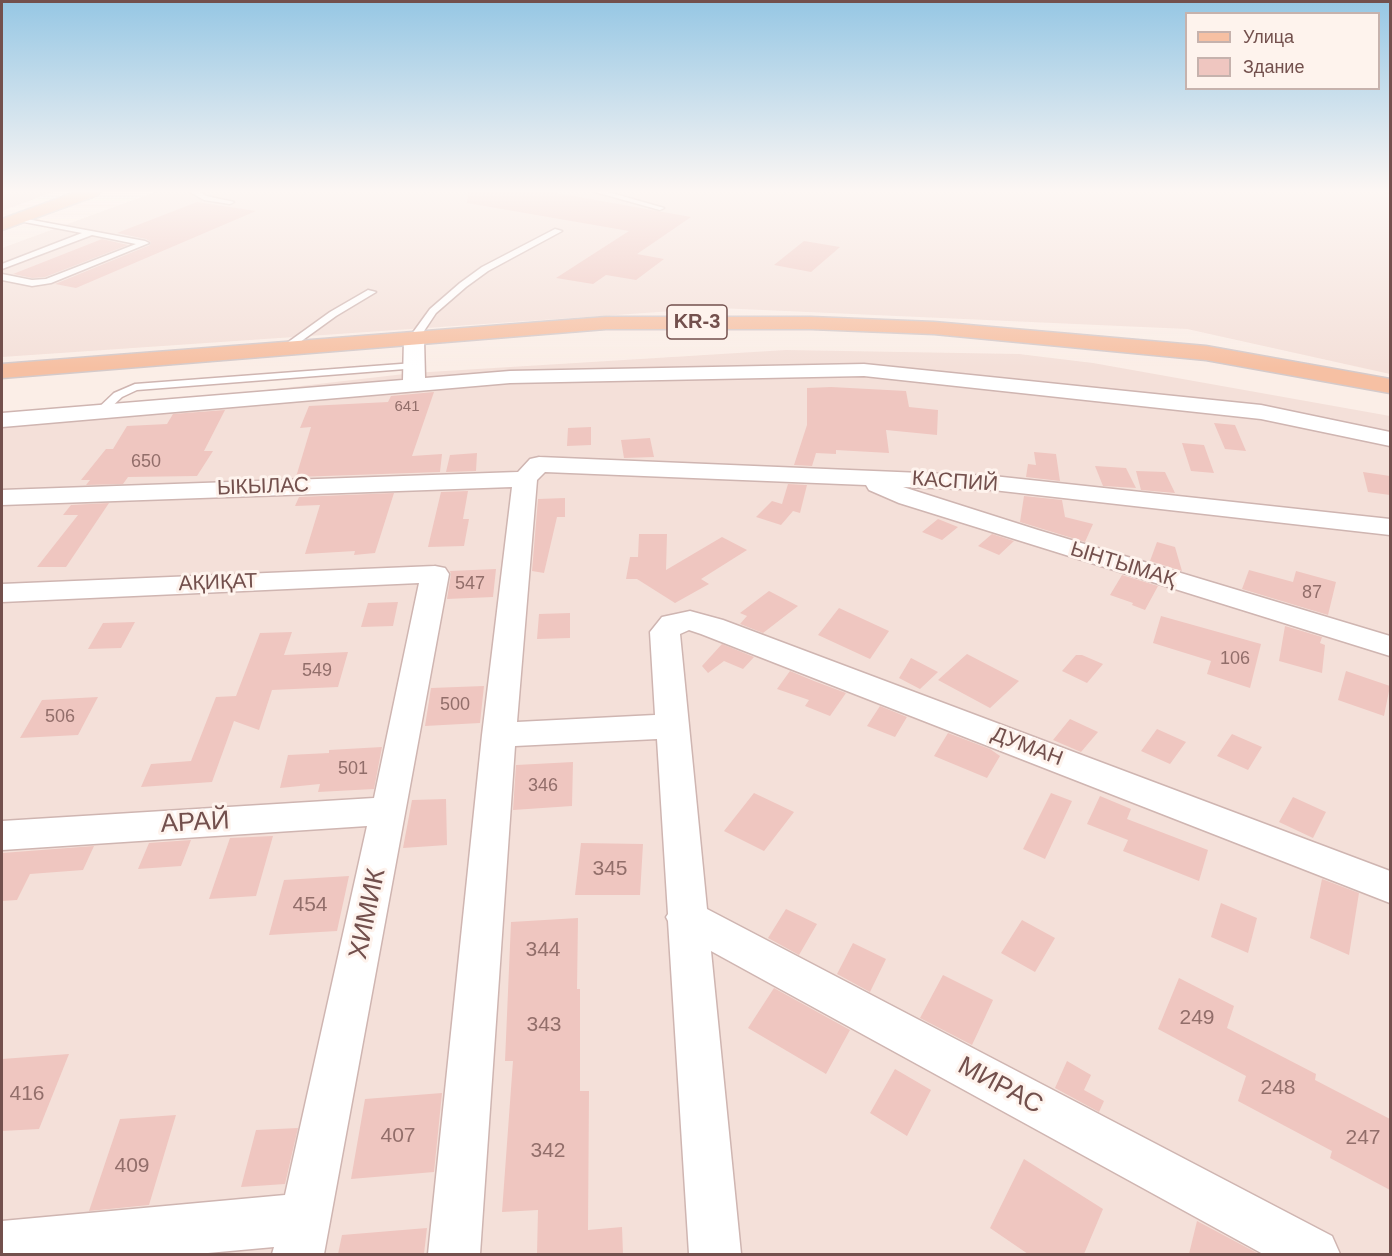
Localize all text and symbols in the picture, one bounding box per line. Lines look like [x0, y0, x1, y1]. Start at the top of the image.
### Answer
legend [1185, 12, 1380, 90]
text: Улица [1243, 27, 1294, 47]
text: Здание [1243, 57, 1304, 77]
road number: KR-3 [667, 305, 727, 339]
house number: 641 [394, 398, 420, 416]
house number: 650 [131, 451, 161, 473]
street label: КАСПИЙ [911, 466, 999, 498]
street label: ЫКЫЛАС [217, 473, 309, 501]
street label: ЫНТЫМАҚ [1067, 537, 1179, 593]
street label: АҚИҚАТ [178, 569, 258, 597]
house number: 547 [455, 573, 485, 595]
house number: 87 [1302, 582, 1322, 604]
house number: 106 [1220, 648, 1250, 670]
house number: 549 [302, 660, 332, 682]
house number: 500 [440, 694, 470, 716]
house number: 506 [45, 706, 75, 728]
street label: ДУМАН [988, 722, 1066, 772]
house number: 501 [338, 758, 368, 780]
house number: 346 [528, 775, 558, 797]
street label: АРАЙ [160, 806, 230, 840]
house number: 345 [592, 856, 628, 882]
street label: ХИМИК [343, 866, 393, 962]
house number: 454 [292, 892, 328, 918]
house number: 344 [525, 937, 561, 963]
house number: 249 [1179, 1005, 1215, 1031]
house number: 343 [526, 1012, 562, 1038]
street label: МИРАС [952, 1051, 1048, 1121]
house number: 248 [1260, 1075, 1296, 1101]
house number: 416 [9, 1081, 45, 1107]
house number: 407 [380, 1123, 416, 1149]
house number: 247 [1345, 1125, 1381, 1151]
house number: 342 [530, 1138, 566, 1164]
house number: 409 [114, 1153, 150, 1179]

